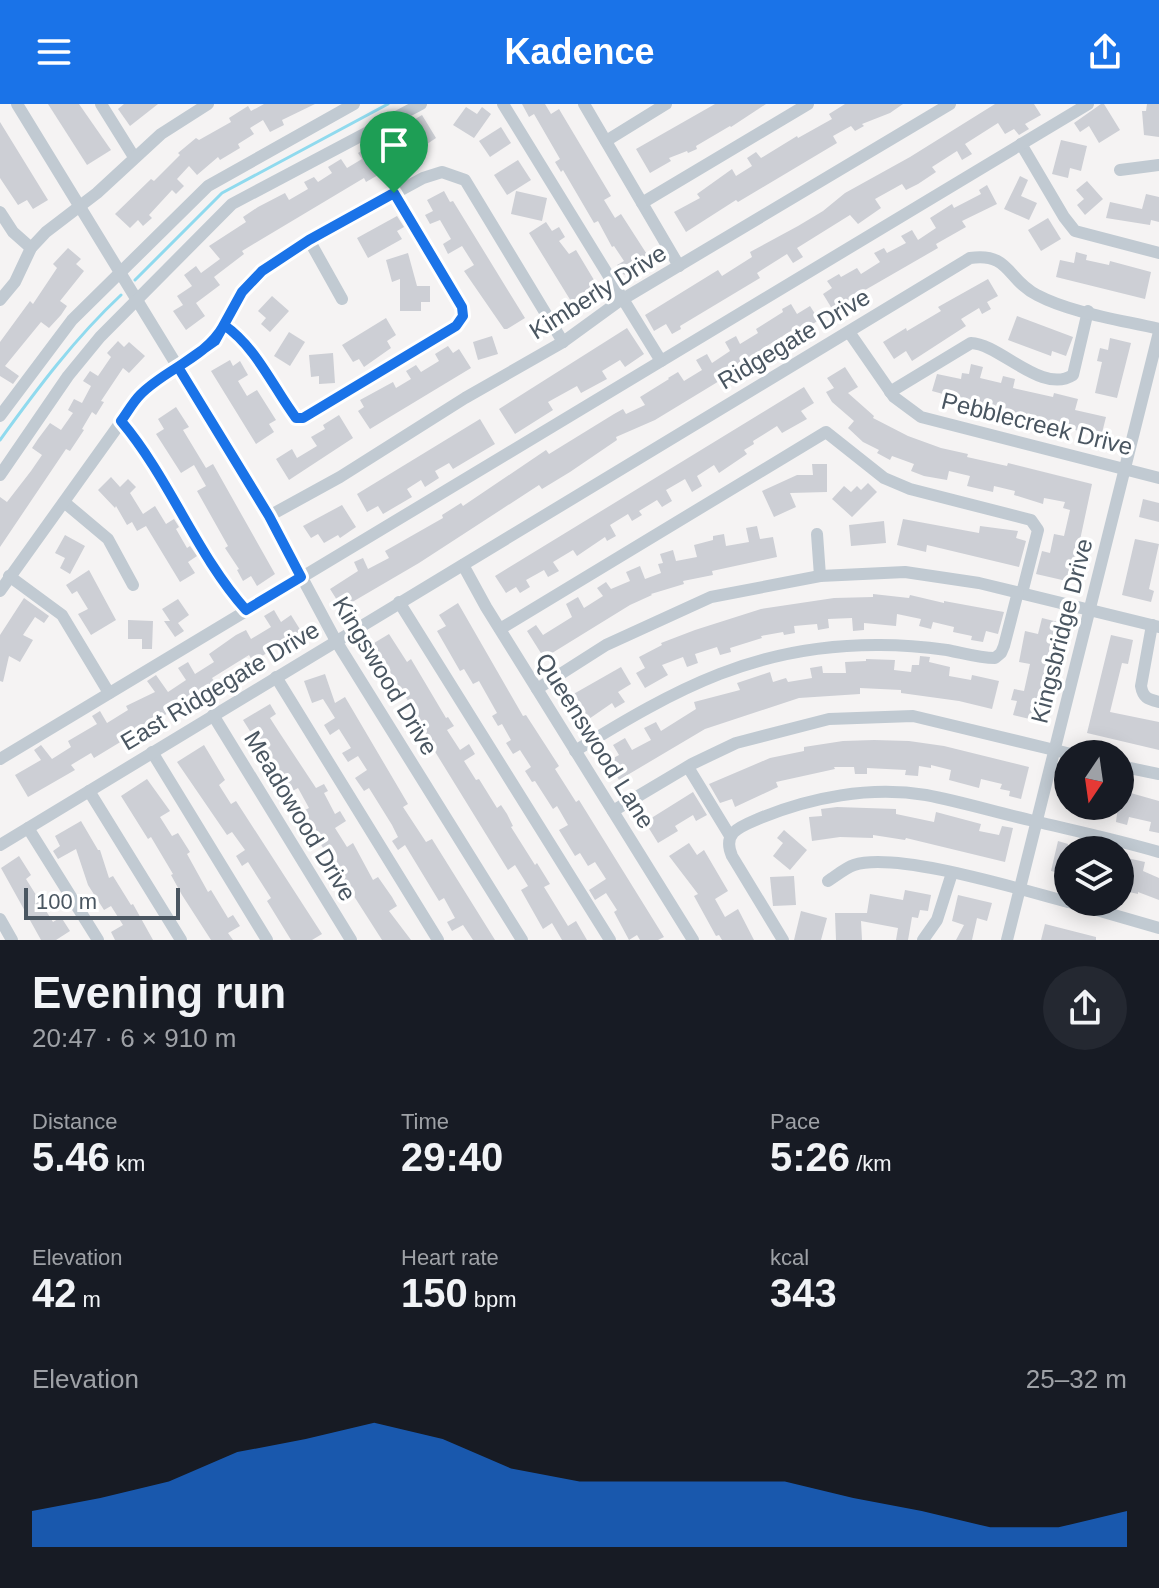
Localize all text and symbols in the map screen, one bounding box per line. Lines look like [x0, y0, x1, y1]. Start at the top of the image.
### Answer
icon: menu [32, 30, 76, 74]
icon: share [1083, 30, 1127, 74]
text: Kadence [504, 31, 655, 72]
pin [360, 111, 428, 193]
icon: arrive [372, 123, 416, 167]
street label: Kimberly Drive [524, 239, 671, 344]
street label: Ridgegate Drive [713, 283, 874, 394]
street label: Pebblecreek Drive [939, 387, 1136, 460]
street label: Kingsbridge Drive [1026, 536, 1098, 726]
street label: Kingswood Drive [327, 592, 443, 760]
street label: East Ridgegate Drive [116, 616, 324, 756]
street label: Queenswood Lane [531, 648, 660, 833]
street label: Meadowood Drive [239, 726, 362, 906]
north arrow [1054, 740, 1134, 820]
map controls [1054, 740, 1134, 916]
button: layers [1054, 836, 1134, 916]
scale bar [24, 884, 180, 920]
text: 100 m [36, 889, 97, 914]
button: share [1043, 966, 1127, 1050]
text: Evening run [32, 968, 286, 1017]
text: 20:47 · 6 × 910 m [32, 1023, 237, 1053]
text: Distance [32, 1109, 118, 1134]
text: Time [401, 1109, 449, 1134]
text: Pace [770, 1109, 820, 1134]
text: 5.46 [32, 1135, 110, 1179]
text: 29:40 [401, 1135, 503, 1179]
text: 5:26 [770, 1135, 850, 1179]
text: km [110, 1151, 145, 1176]
text: /km [850, 1151, 892, 1176]
text: Elevation [32, 1245, 123, 1270]
text: Heart rate [401, 1245, 499, 1270]
text: kcal [770, 1245, 809, 1270]
text: 42 [32, 1271, 77, 1315]
text: 150 [401, 1271, 468, 1315]
text: 343 [770, 1271, 837, 1315]
text: m [77, 1287, 101, 1312]
text: bpm [468, 1287, 517, 1312]
text: Elevation [32, 1364, 139, 1394]
text: 25–32 m [1026, 1364, 1127, 1394]

